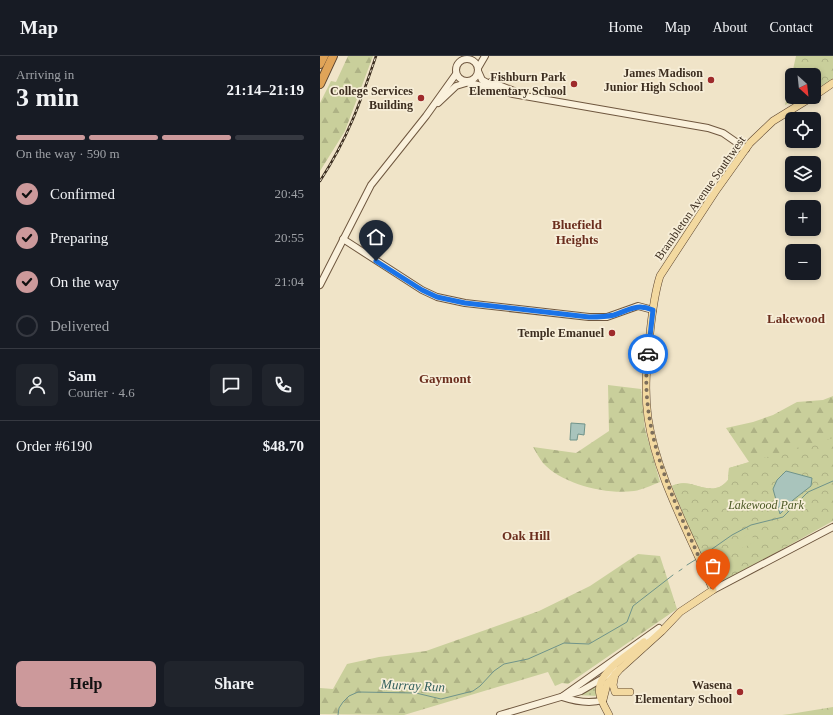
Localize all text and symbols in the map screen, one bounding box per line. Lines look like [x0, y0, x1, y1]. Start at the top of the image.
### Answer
text: Map [20, 17, 58, 38]
text: Home [609, 20, 643, 35]
text: Map [665, 20, 690, 35]
text: About [712, 20, 747, 35]
text: Contact [769, 20, 813, 35]
place label: James Madison Junior High School [604, 66, 704, 94]
text: Arriving in [16, 67, 74, 82]
north arrow [785, 68, 821, 104]
map controls [785, 68, 821, 280]
place label: Fishburn Park Elementary School [469, 70, 567, 98]
marker: James Madison Junior High School [706, 75, 716, 85]
marker: Fishburn Park Elementary School [569, 79, 579, 89]
text: 21:14–21:19 [227, 82, 304, 98]
text: 3 min [16, 83, 79, 112]
place label: College Services Building [330, 84, 413, 112]
marker: College Services Building [416, 93, 426, 103]
button: locate [785, 112, 821, 148]
street label: Brambleton Avenue Southwest [652, 133, 749, 263]
text: On the way · 590 m [16, 146, 120, 161]
button: layers [785, 156, 821, 192]
icon: check [16, 183, 38, 205]
text: Confirmed [50, 186, 115, 202]
text: 20:45 [274, 186, 304, 201]
button: + [785, 200, 821, 236]
district label: Bluefield Heights [552, 217, 603, 247]
pin [359, 220, 393, 261]
icon: home [365, 226, 387, 248]
icon: check [16, 227, 38, 249]
text: Preparing [50, 230, 108, 246]
text: 20:55 [274, 230, 304, 245]
button: − [785, 244, 821, 280]
icon: check [16, 271, 38, 293]
text: On the way [50, 274, 119, 290]
text: 21:04 [274, 274, 304, 289]
district label: Lakewood [767, 311, 826, 326]
text: Delivered [50, 318, 109, 334]
place label: Temple Emanuel [517, 326, 605, 340]
marker: Temple Emanuel [607, 328, 617, 338]
courier [628, 334, 668, 374]
icon: car [637, 343, 659, 365]
button: person [16, 364, 58, 406]
button: chat [210, 364, 252, 406]
button: phone [262, 364, 304, 406]
text: Sam [68, 368, 96, 384]
district label: Gaymont [419, 371, 472, 386]
text: Courier · 4.6 [68, 385, 135, 400]
text: Order #6190 [16, 438, 92, 454]
text: $48.70 [263, 438, 304, 454]
park label: Lakewood Park [727, 498, 805, 512]
district label: Oak Hill [502, 528, 550, 543]
pin [696, 549, 730, 590]
icon: bag [702, 555, 724, 577]
button: Help [16, 661, 156, 707]
button: Share [164, 661, 304, 707]
water label: Murray Run [380, 676, 445, 695]
place label: Wasena Elementary School [635, 678, 733, 706]
marker: Wasena Elementary School [735, 687, 745, 697]

